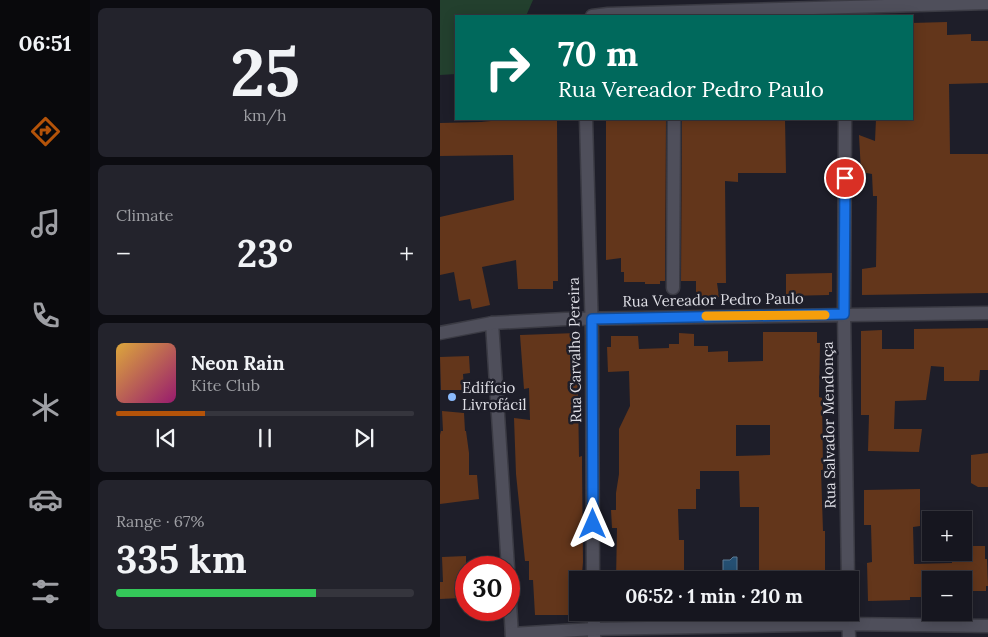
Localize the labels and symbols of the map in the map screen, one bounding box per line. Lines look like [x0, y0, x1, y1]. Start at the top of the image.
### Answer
pin [824, 157, 866, 199]
street label: Rua Carvalho Pereira [564, 277, 585, 423]
street label: Rua Vereador Pedro Paulo [622, 288, 804, 311]
street label: Rua Salvador Mendonça [818, 341, 839, 509]
place label: Edifício Livrofácil [462, 378, 527, 414]
marker: Edifício Livrofácil [446, 391, 458, 403]
position arrow [566, 497, 618, 549]
speed limit sign: 30 [455, 556, 520, 621]

